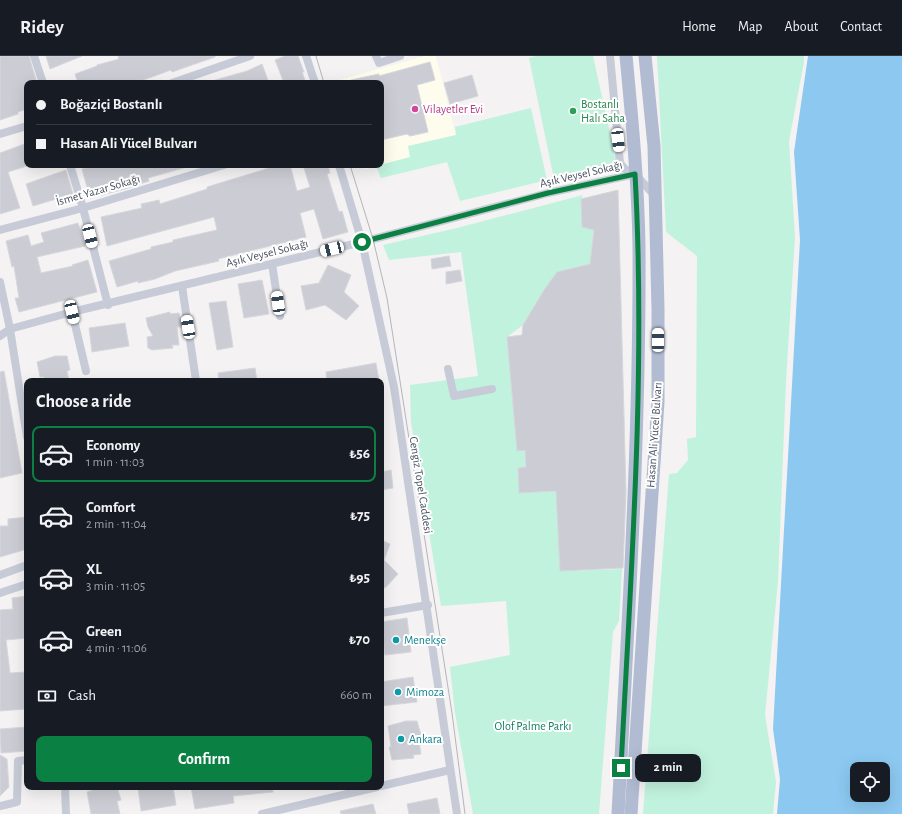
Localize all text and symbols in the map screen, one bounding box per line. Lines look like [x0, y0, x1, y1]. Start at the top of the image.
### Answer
text: Ridey [20, 18, 64, 37]
text: Home [682, 20, 716, 34]
text: Map [738, 20, 762, 34]
text: About [784, 20, 818, 34]
text: Contact [840, 20, 882, 34]
text: Boğaziçi Bostanlı [60, 97, 163, 112]
place label: Bostanlı Halı Saha [581, 98, 626, 124]
place label: Vilayetler Evi [423, 103, 483, 116]
marker: Vilayetler Evi [410, 104, 420, 114]
marker: Bostanlı Halı Saha [568, 106, 578, 116]
car [611, 127, 625, 153]
text: Hasan Ali Yücel Bulvarı [60, 136, 197, 151]
street label: Aşık Veysel Sokağı [539, 159, 624, 190]
street label: İsmet Yazar Sokağı [54, 171, 141, 208]
car [81, 223, 99, 249]
route start [353, 233, 371, 251]
street label: Aşık Veysel Sokağı [225, 237, 310, 270]
car [319, 240, 345, 258]
car [270, 290, 286, 316]
car [63, 299, 81, 325]
car [180, 314, 196, 340]
car [652, 328, 664, 352]
street label: Hasan Ali Yücel Bulvarı [644, 382, 664, 488]
text: Choose a ride [36, 393, 131, 411]
icon: car [38, 436, 74, 472]
street label: Cengiz Topel Caddesi [407, 436, 435, 534]
text: Economy [86, 438, 140, 453]
text: ₺56 [349, 446, 370, 461]
text: 1 min · 11:03 [86, 456, 144, 469]
icon: car [38, 498, 74, 534]
text: Comfort [86, 500, 135, 515]
text: ₺75 [350, 508, 370, 523]
text: 2 min · 11:04 [86, 518, 147, 531]
icon: car [38, 560, 74, 596]
text: XL [86, 562, 102, 577]
text: ₺95 [349, 570, 370, 585]
text: 3 min · 11:05 [86, 580, 145, 593]
icon: car [38, 622, 74, 658]
text: Green [86, 624, 122, 639]
text: ₺70 [349, 632, 370, 647]
place label: Menekşe [404, 634, 446, 646]
marker: Menekşe [391, 635, 401, 645]
text: 4 min · 11:06 [86, 642, 147, 655]
icon: cash [36, 685, 58, 707]
place label: Mimoza [406, 686, 445, 698]
marker: Mimoza [393, 687, 403, 697]
text: Cash [68, 688, 96, 703]
text: 660 m [340, 689, 372, 702]
park label: Olof Palme Parkı [494, 720, 572, 732]
place label: Ankara [409, 733, 442, 745]
marker: Ankara [396, 734, 406, 744]
button: Confirm [36, 736, 372, 782]
callout: 2 min [635, 754, 701, 782]
route end [612, 759, 630, 777]
text: 2 min [654, 761, 682, 774]
map controls [850, 762, 890, 802]
button: locate [850, 762, 890, 802]

